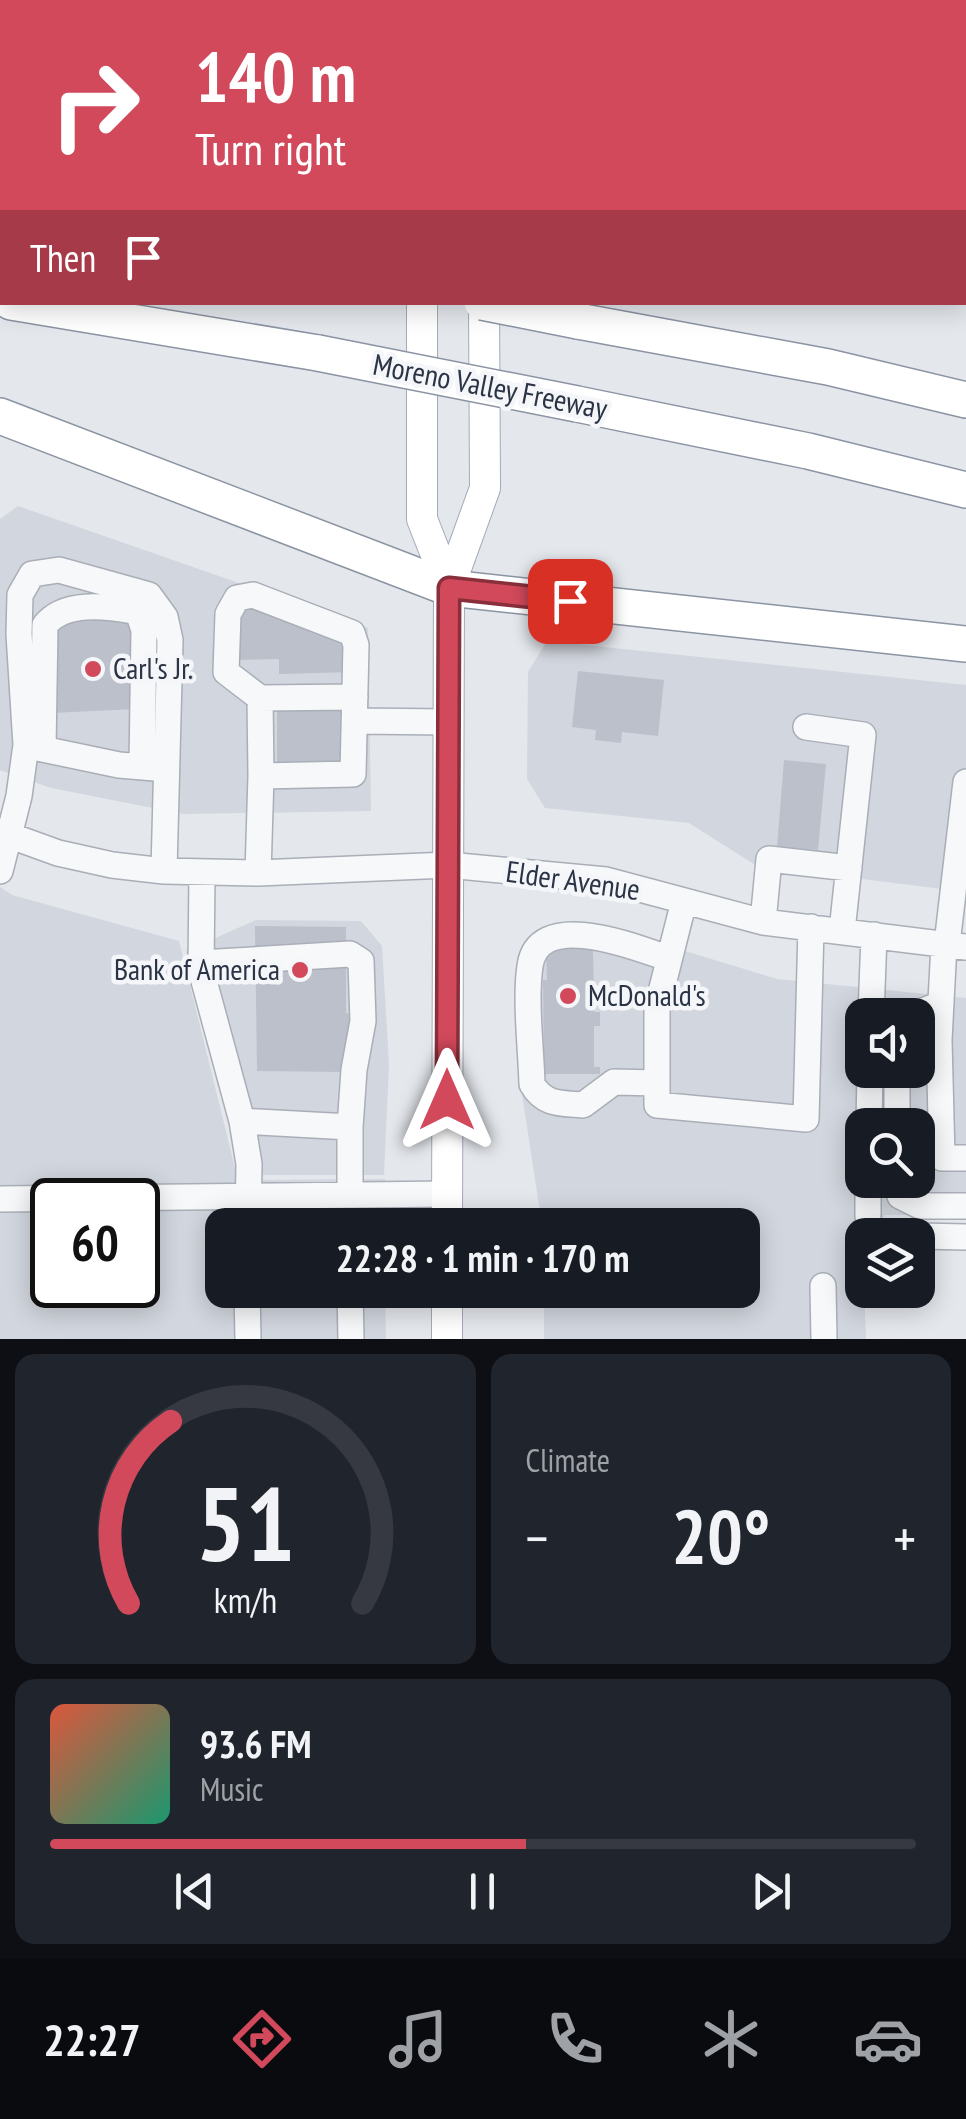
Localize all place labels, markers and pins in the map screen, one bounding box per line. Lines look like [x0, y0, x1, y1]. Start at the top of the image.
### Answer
pin [528, 559, 613, 644]
place label: Carl's Jr. [113, 648, 193, 687]
marker: Carl's Jr. [82, 658, 104, 680]
place label: Bank of America [114, 949, 280, 988]
marker: Bank of America [289, 959, 311, 981]
place label: McDonald's [588, 975, 706, 1014]
marker: McDonald's [557, 985, 579, 1007]

